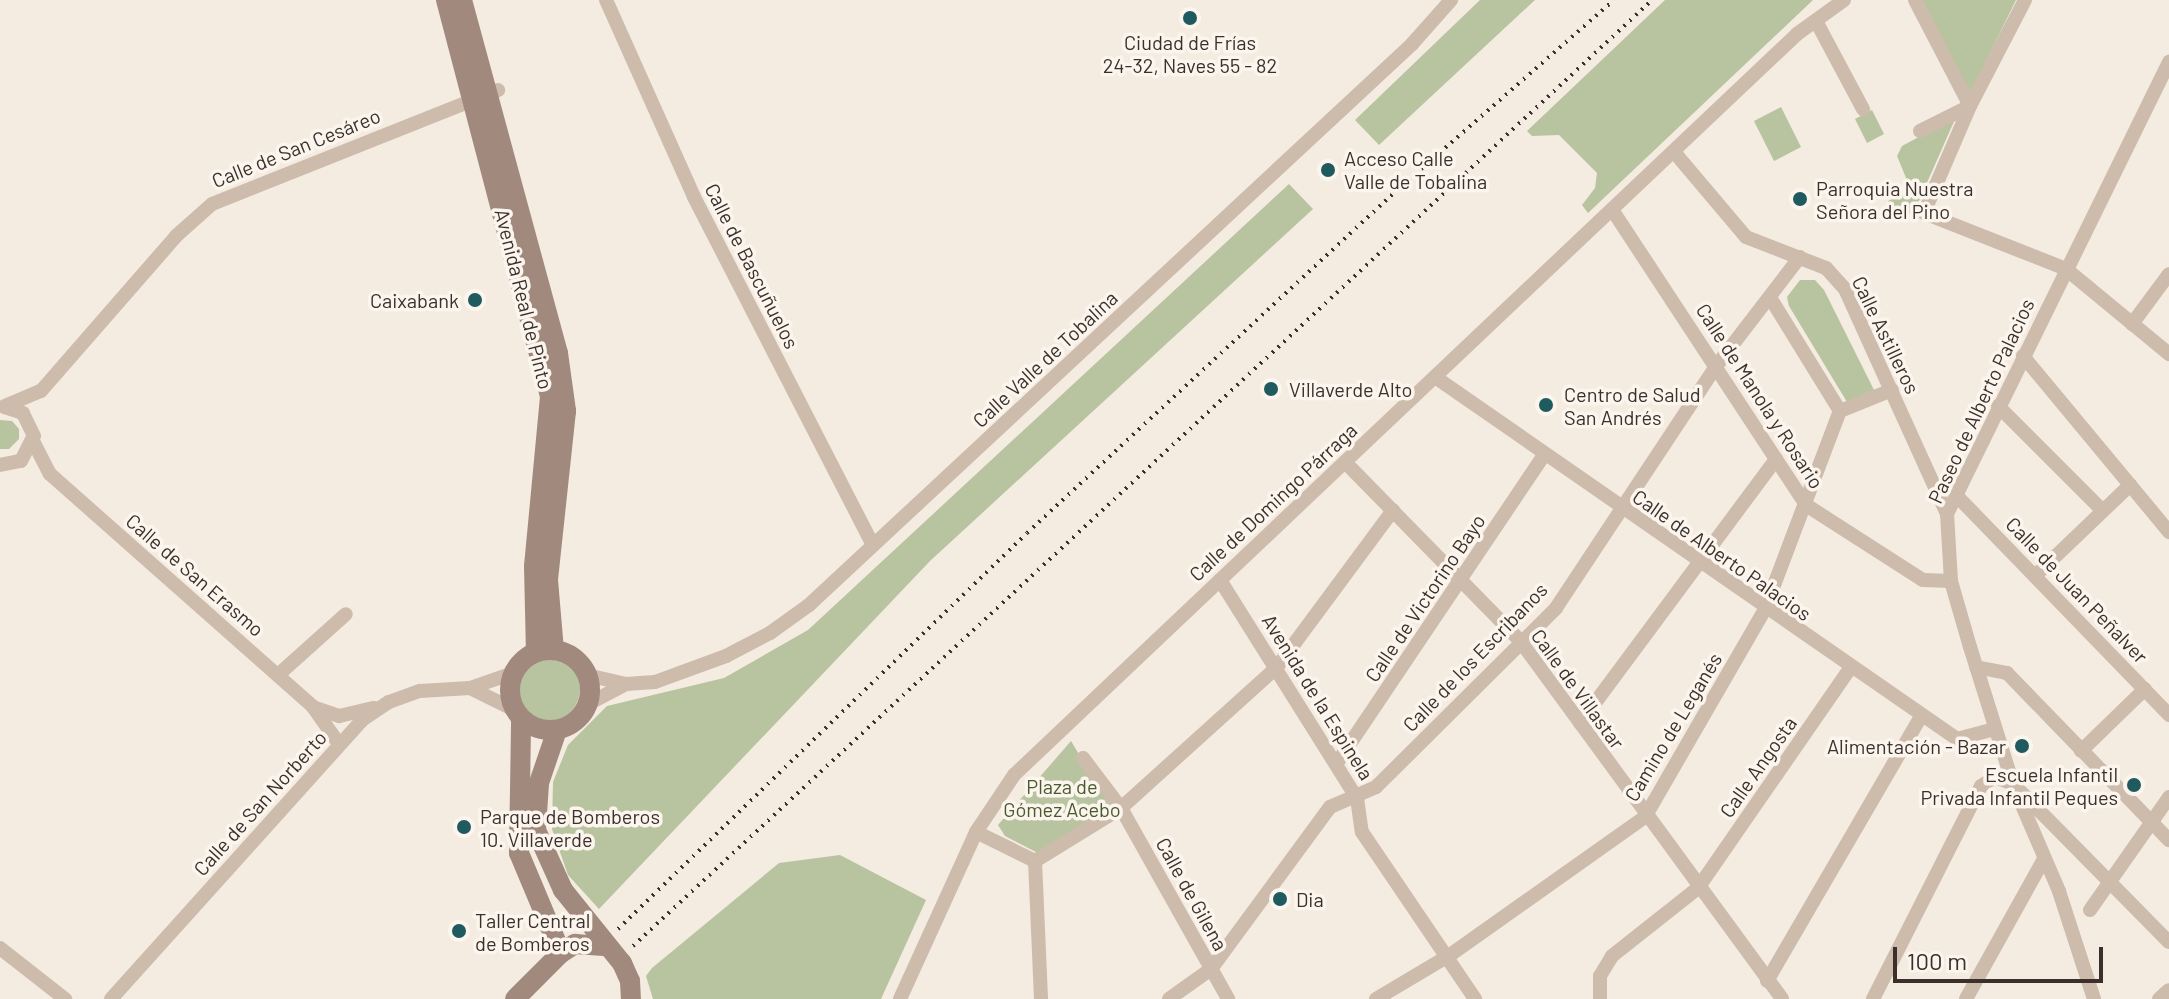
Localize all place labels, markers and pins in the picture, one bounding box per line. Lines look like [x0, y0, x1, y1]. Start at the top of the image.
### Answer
marker: Ciudad de Frías 24-32, Naves 55 - 82 [1181, 9, 1199, 27]
place label: Ciudad de Frías 24-32, Naves 55 - 82 [1103, 30, 1277, 77]
place label: Acceso Calle Valle de Tobalina [1344, 146, 1487, 193]
marker: Acceso Calle Valle de Tobalina [1319, 161, 1337, 179]
place label: Parroquia Nuestra Señora del Pino [1816, 176, 1973, 223]
marker: Parroquia Nuestra Señora del Pino [1791, 190, 1809, 208]
place label: Caixabank [370, 288, 459, 312]
marker: Caixabank [466, 291, 484, 309]
place label: Villaverde Alto [1289, 377, 1412, 401]
marker: Villaverde Alto [1260, 378, 1282, 400]
place label: Centro de Salud San Andrés [1564, 382, 1701, 429]
marker: Centro de Salud San Andrés [1535, 394, 1557, 416]
place label: Alimentación - Bazar [1827, 734, 2006, 758]
marker: Alimentación - Bazar [2013, 737, 2031, 755]
place label: Escuela Infantil Privada Infantil Peques [1920, 762, 2118, 809]
marker: Escuela Infantil Privada Infantil Peques [2125, 776, 2143, 794]
place label: Parque de Bomberos 10. Villaverde [480, 804, 660, 851]
marker: Parque de Bomberos 10. Villaverde [455, 818, 473, 836]
place label: Dia [1296, 887, 1324, 911]
marker: Dia [1271, 890, 1289, 908]
place label: Taller Central de Bomberos [475, 908, 590, 955]
marker: Taller Central de Bomberos [450, 922, 468, 940]

